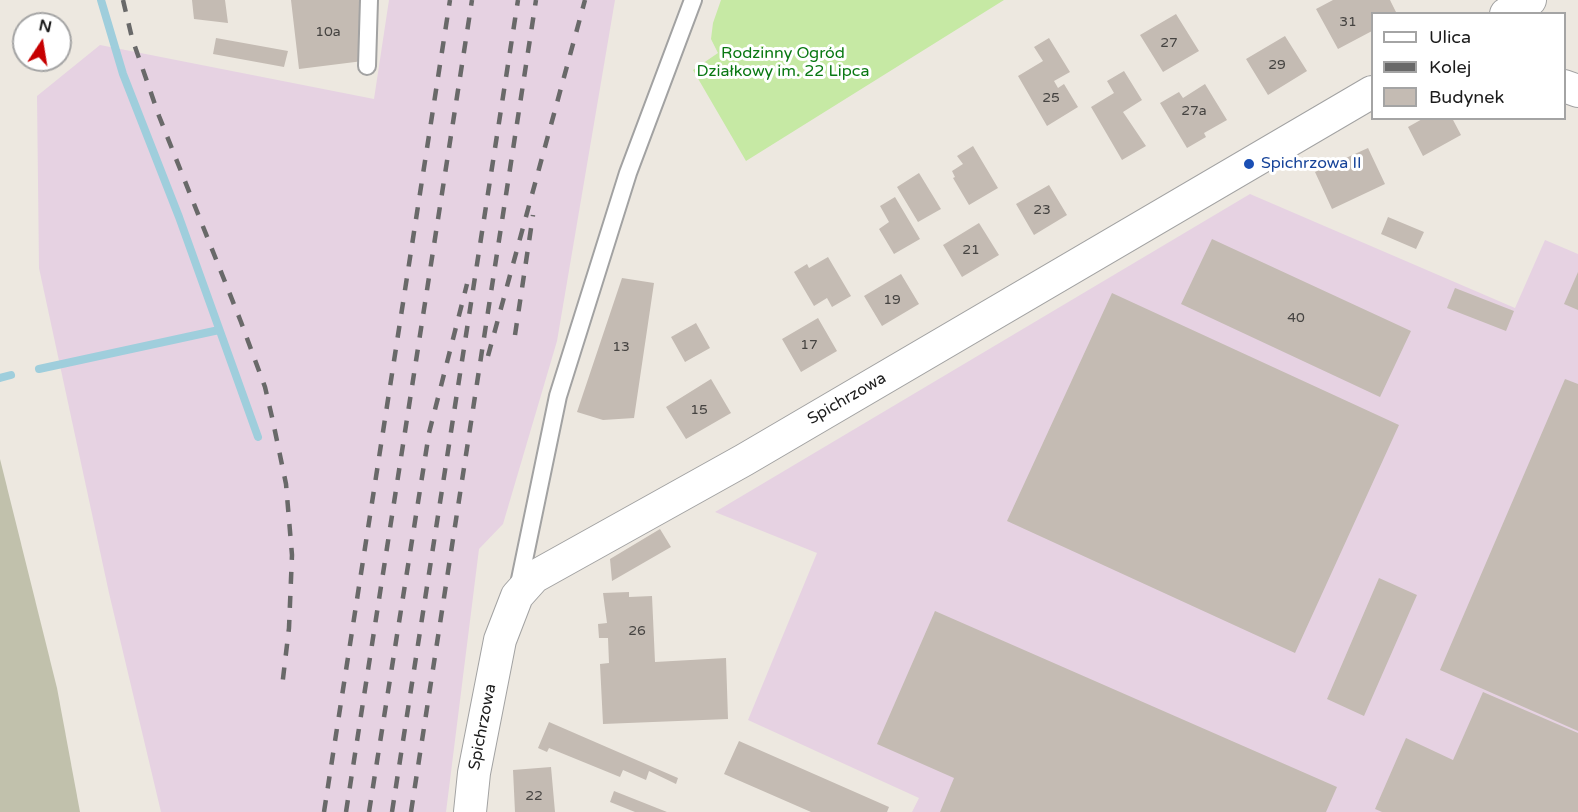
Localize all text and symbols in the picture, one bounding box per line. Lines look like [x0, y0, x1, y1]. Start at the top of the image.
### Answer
north arrow [12, 12, 72, 72]
legend [1371, 12, 1566, 120]
house number: 31 [1339, 14, 1357, 30]
text: N [37, 15, 54, 37]
house number: 10a [315, 24, 341, 40]
text: Ulica [1429, 26, 1471, 48]
house number: 27 [1160, 35, 1178, 51]
park label: Rodzinny Ogród Działkowy im. 22 Lipca [697, 44, 869, 82]
text: Kolej [1429, 56, 1471, 78]
house number: 29 [1268, 57, 1286, 73]
text: Budynek [1429, 86, 1504, 108]
house number: 25 [1042, 90, 1060, 106]
house number: 27a [1181, 103, 1207, 119]
place label: Spichrzowa II [1261, 154, 1362, 174]
marker: Spichrzowa II [1242, 157, 1256, 171]
house number: 23 [1033, 202, 1051, 218]
house number: 21 [962, 242, 980, 258]
house number: 19 [883, 292, 901, 308]
house number: 40 [1287, 310, 1305, 326]
house number: 17 [800, 337, 818, 353]
house number: 13 [612, 339, 630, 355]
street label: Spichrzowa [804, 369, 890, 429]
house number: 15 [690, 402, 708, 418]
house number: 26 [628, 623, 646, 639]
street label: Spichrzowa [465, 682, 501, 772]
house number: 22 [525, 788, 543, 804]

